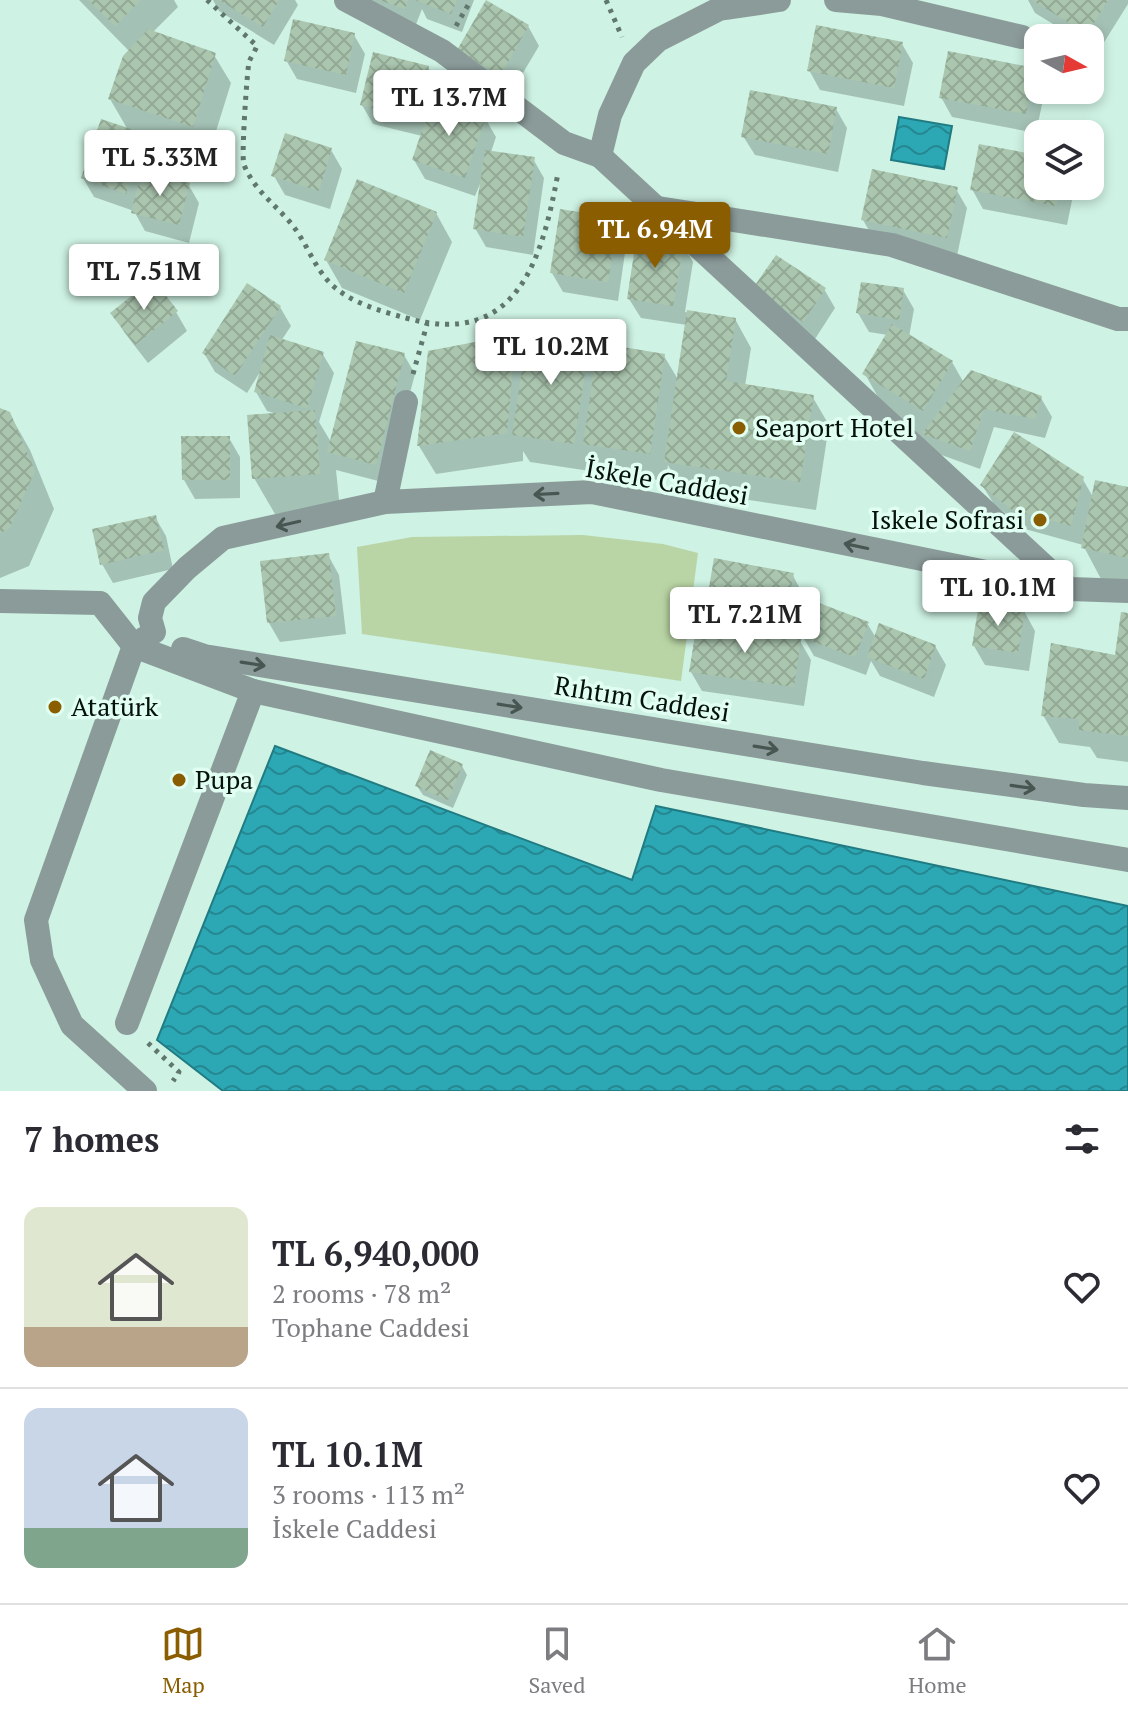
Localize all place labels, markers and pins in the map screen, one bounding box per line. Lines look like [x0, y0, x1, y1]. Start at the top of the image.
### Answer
pin: TL 13.7M [366, 70, 532, 138]
pin: TL 5.33M [77, 130, 243, 198]
pin: TL 6.94M [572, 202, 738, 270]
pin: TL 7.51M [61, 244, 227, 312]
pin: TL 10.2M [468, 319, 634, 387]
place label: Seaport Hotel [755, 410, 914, 444]
marker: Seaport Hotel [730, 419, 748, 437]
place label: Iskele Sofrasi [871, 502, 1024, 536]
marker: Iskele Sofrasi [1031, 511, 1049, 529]
pin: TL 10.1M [915, 560, 1081, 628]
pin: TL 7.21M [662, 587, 828, 655]
place label: Atatürk [71, 689, 159, 723]
marker: Atatürk [46, 698, 64, 716]
place label: Pupa [195, 762, 253, 796]
marker: Pupa [170, 771, 188, 789]

